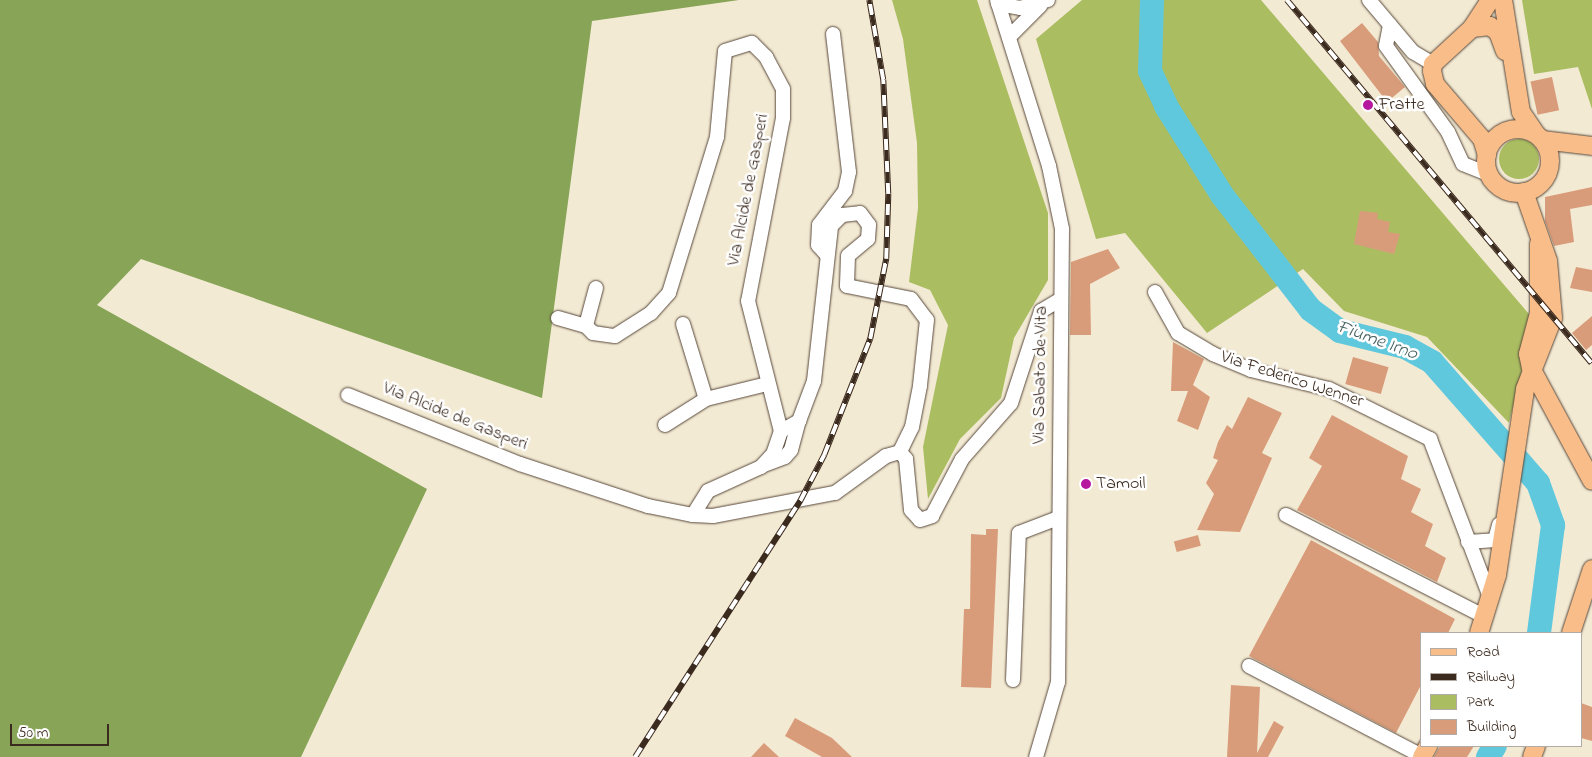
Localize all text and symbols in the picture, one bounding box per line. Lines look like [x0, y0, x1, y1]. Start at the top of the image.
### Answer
place label: Fratte [1379, 94, 1425, 116]
marker: Fratte [1361, 98, 1375, 112]
street label: Via Alcide de Gasperi [724, 112, 774, 268]
street label: Via Sabato de Vita [1029, 306, 1053, 444]
water label: Fiume Irno [1334, 316, 1420, 366]
street label: Via Federico Wenner [1218, 347, 1366, 413]
street label: Via Alcide de Gasperi [379, 378, 531, 456]
place label: Tamoil [1096, 473, 1146, 495]
marker: Tamoil [1080, 478, 1092, 490]
legend [1420, 632, 1582, 747]
text: Road [1467, 641, 1500, 663]
text: Railway [1467, 666, 1515, 688]
text: Park [1467, 691, 1494, 713]
scale bar [12, 714, 111, 746]
text: Building [1467, 716, 1516, 738]
text: 50 m [18, 722, 48, 744]

